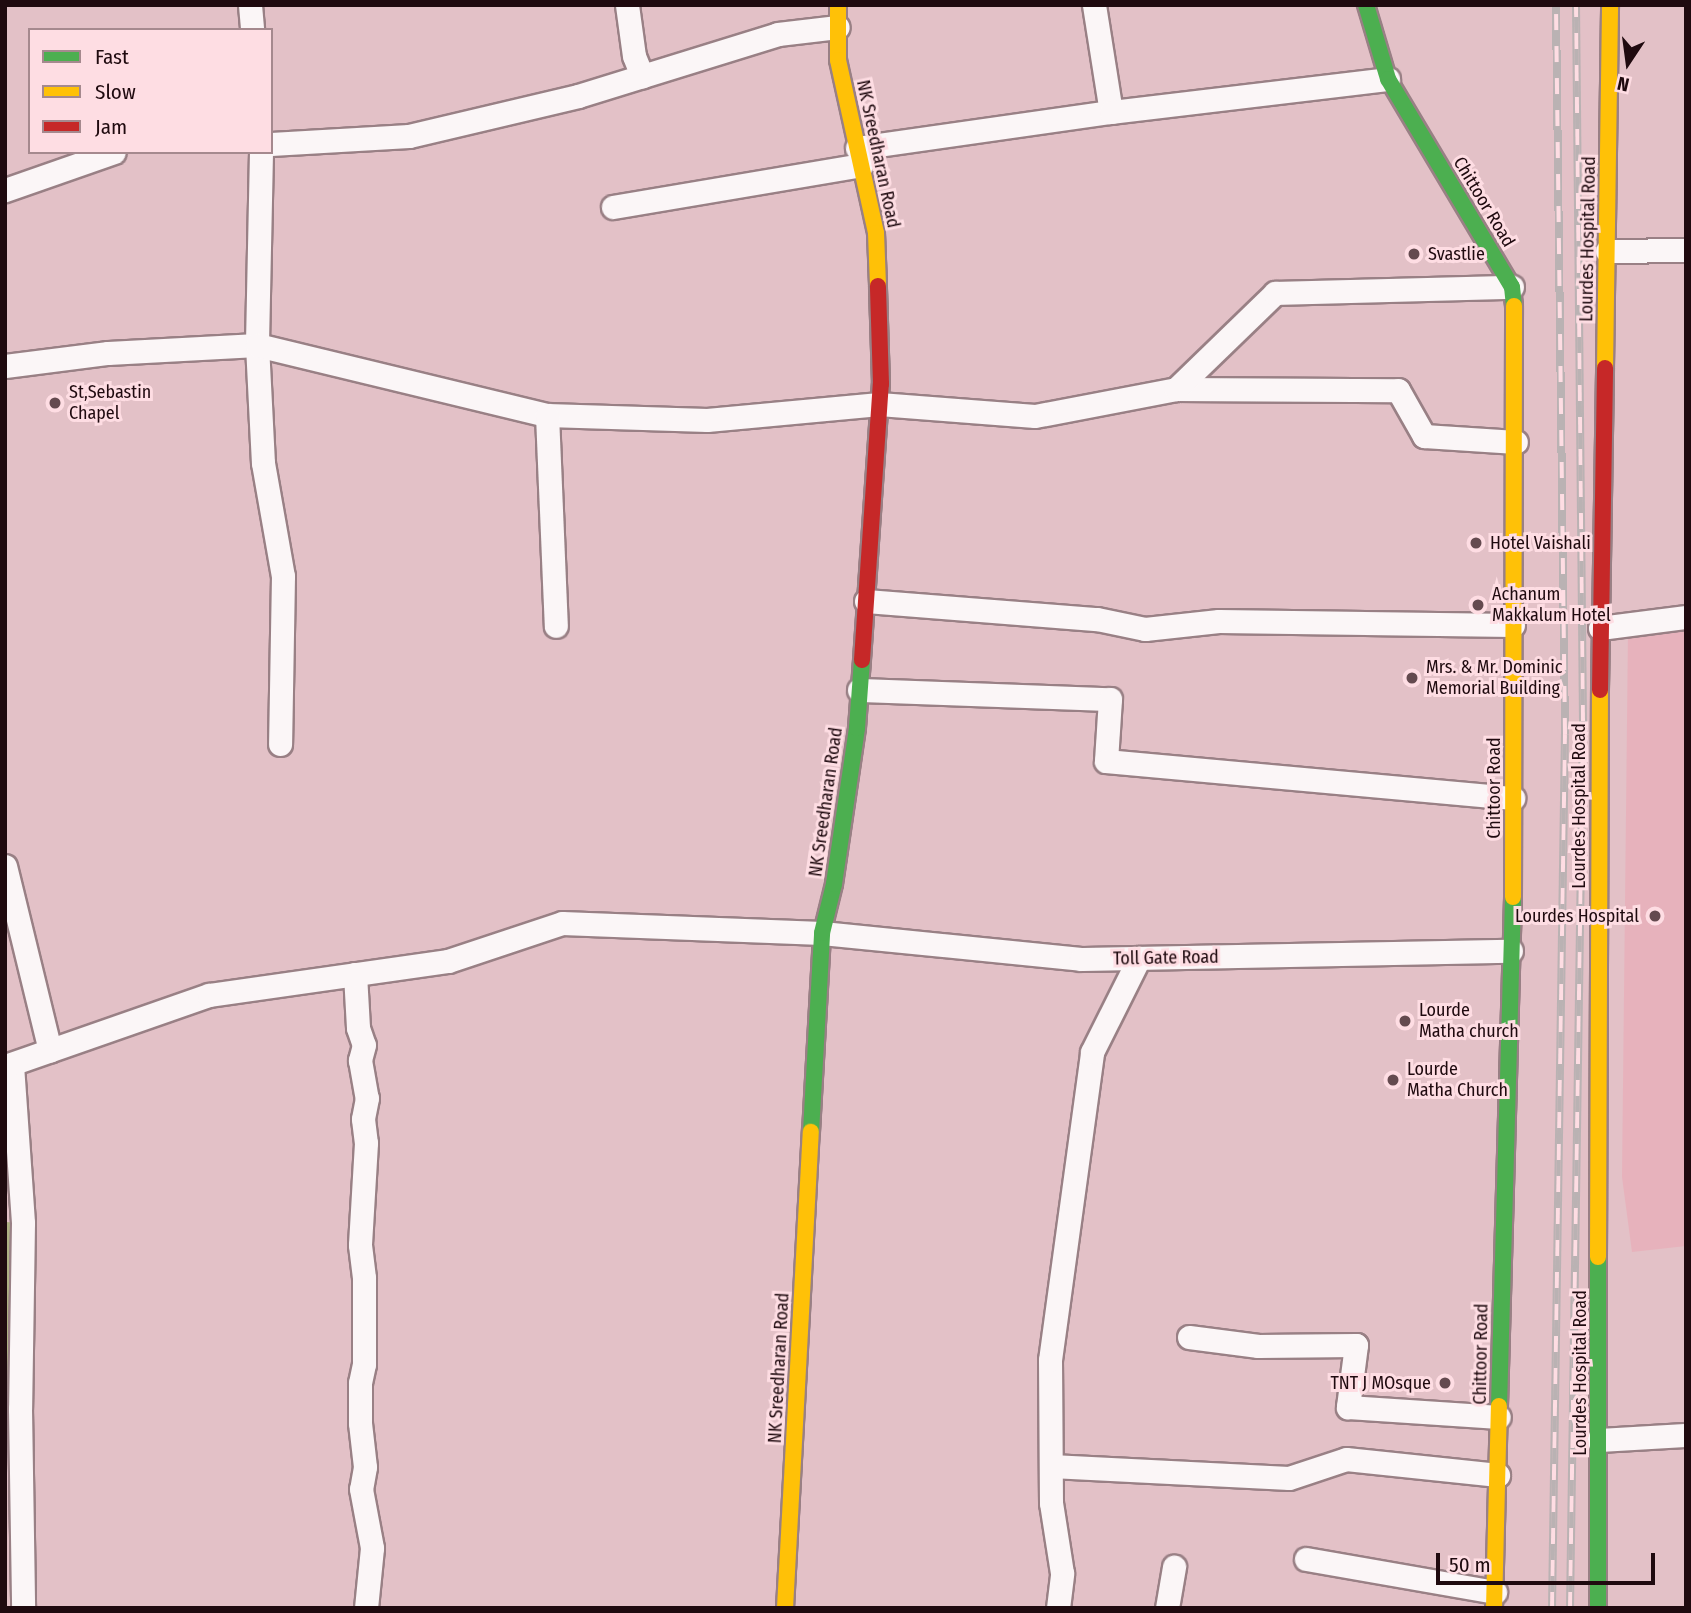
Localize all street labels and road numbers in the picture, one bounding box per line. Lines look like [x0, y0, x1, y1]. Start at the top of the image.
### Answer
street label: NK Sreedharan Road [852, 78, 904, 230]
street label: Chittoor Road [1449, 153, 1519, 251]
street label: Lourdes Hospital Road [1576, 156, 1600, 322]
street label: Lourdes Hospital Road [1568, 723, 1590, 889]
street label: NK Sreedharan Road [805, 726, 847, 878]
street label: Chittoor Road [1483, 737, 1505, 839]
street label: Toll Gate Road [1113, 946, 1219, 970]
street label: Lourdes Hospital Road [1569, 1290, 1591, 1456]
street label: NK Sreedharan Road [764, 1292, 794, 1444]
street label: Chittoor Road [1469, 1303, 1493, 1405]

